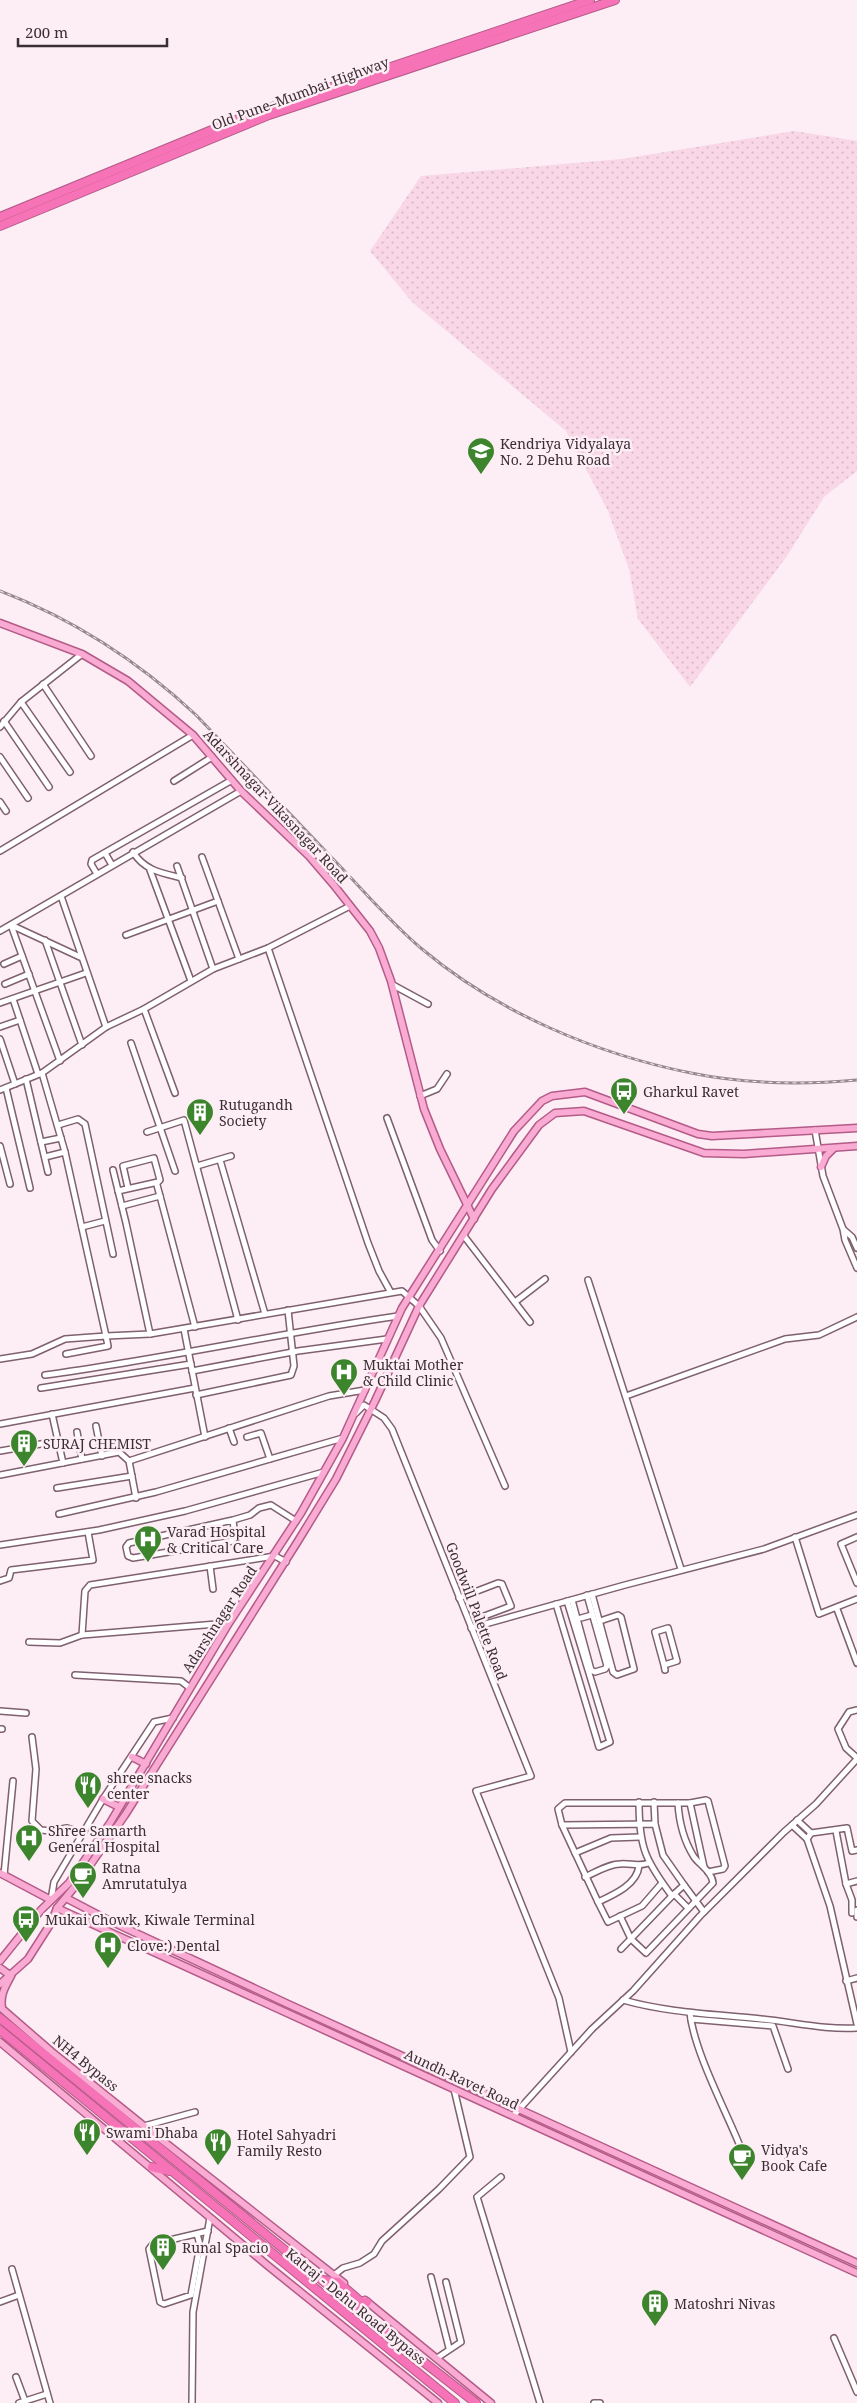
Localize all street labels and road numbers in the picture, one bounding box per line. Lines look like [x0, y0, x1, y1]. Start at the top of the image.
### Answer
street label: Old Pune–Mumbai Highway [209, 52, 391, 134]
street label: Adarshnagar-Vikasnagar Road [200, 725, 353, 887]
street label: Goodwill Palette Road [442, 1539, 512, 1683]
street label: Adarshnagar Road [177, 1561, 261, 1676]
street label: NH4 Bypass [49, 2031, 123, 2095]
street label: Aundh-Ravet Road [402, 2044, 523, 2114]
street label: Katraj - Dehu Road Bypass [282, 2244, 430, 2368]

